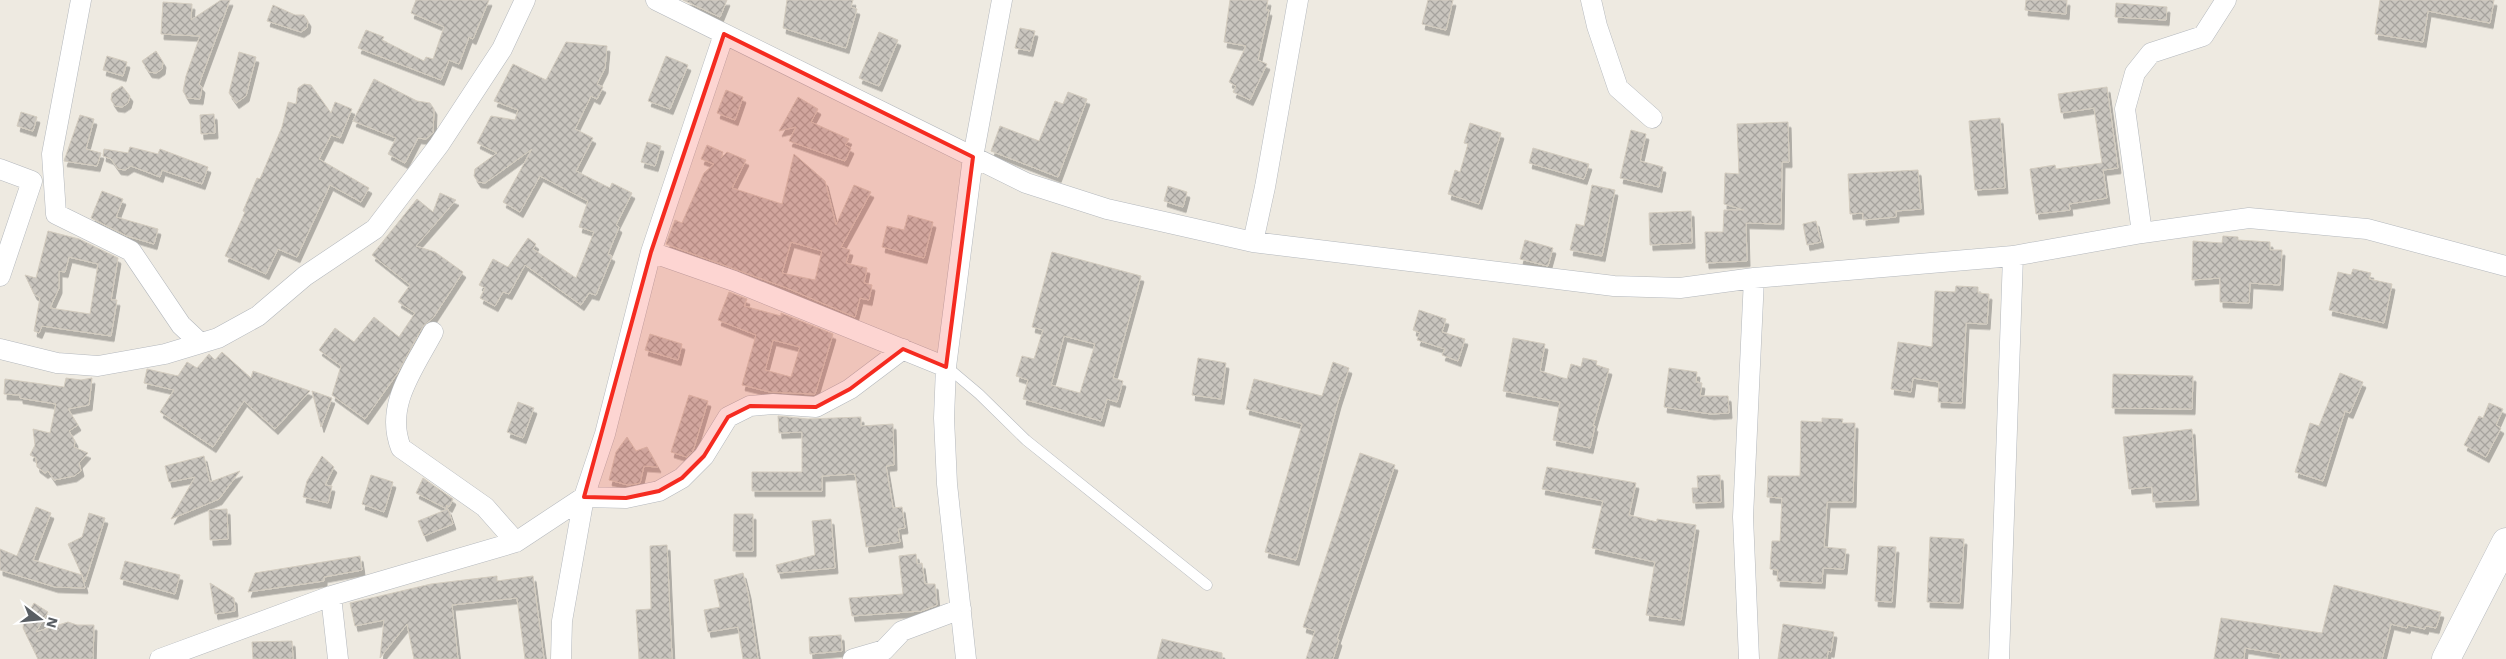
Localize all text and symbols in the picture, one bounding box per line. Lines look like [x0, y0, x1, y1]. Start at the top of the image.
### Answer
north arrow [15, 594, 65, 644]
text: N [43, 615, 62, 630]

